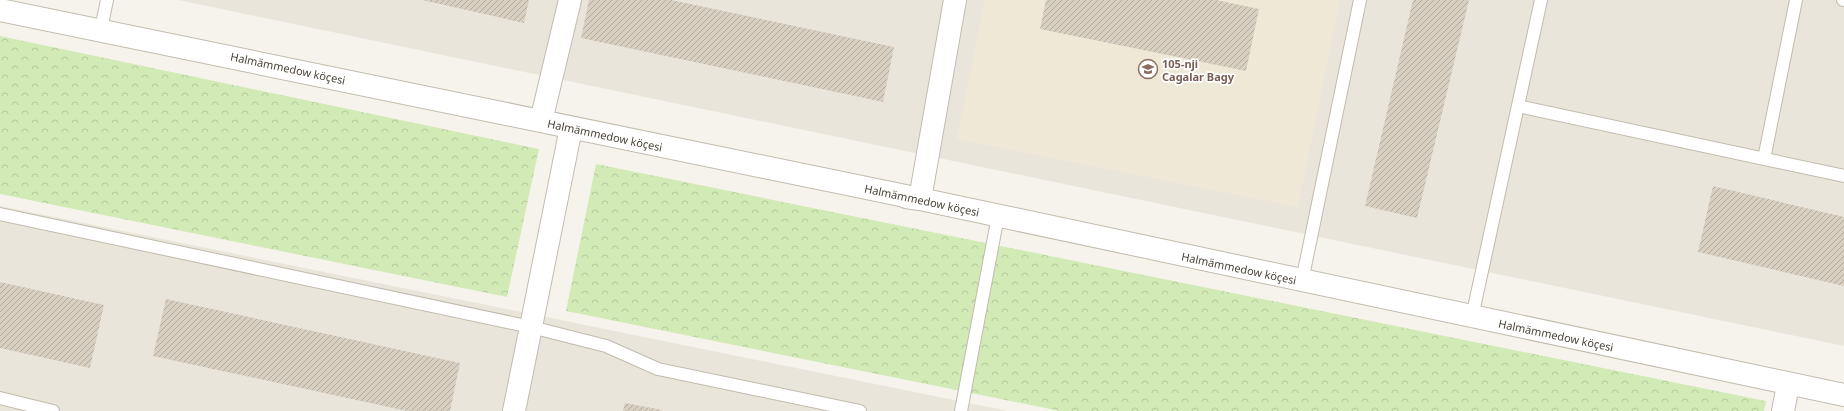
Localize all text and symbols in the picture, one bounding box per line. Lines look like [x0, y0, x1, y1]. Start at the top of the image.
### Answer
street label: Halmämmedow köçesi [229, 48, 347, 88]
place label: 105-nji Cagalar Bagy [1162, 56, 1235, 84]
school or university icon: 105-nji Cagalar Bagy [1137, 58, 1159, 80]
street label: Halmämmedow köçesi [546, 115, 664, 155]
street label: Halmämmedow köçesi [863, 180, 981, 220]
street label: Halmämmedow köçesi [1180, 248, 1298, 288]
street label: Halmämmedow köçesi [1497, 315, 1615, 355]

